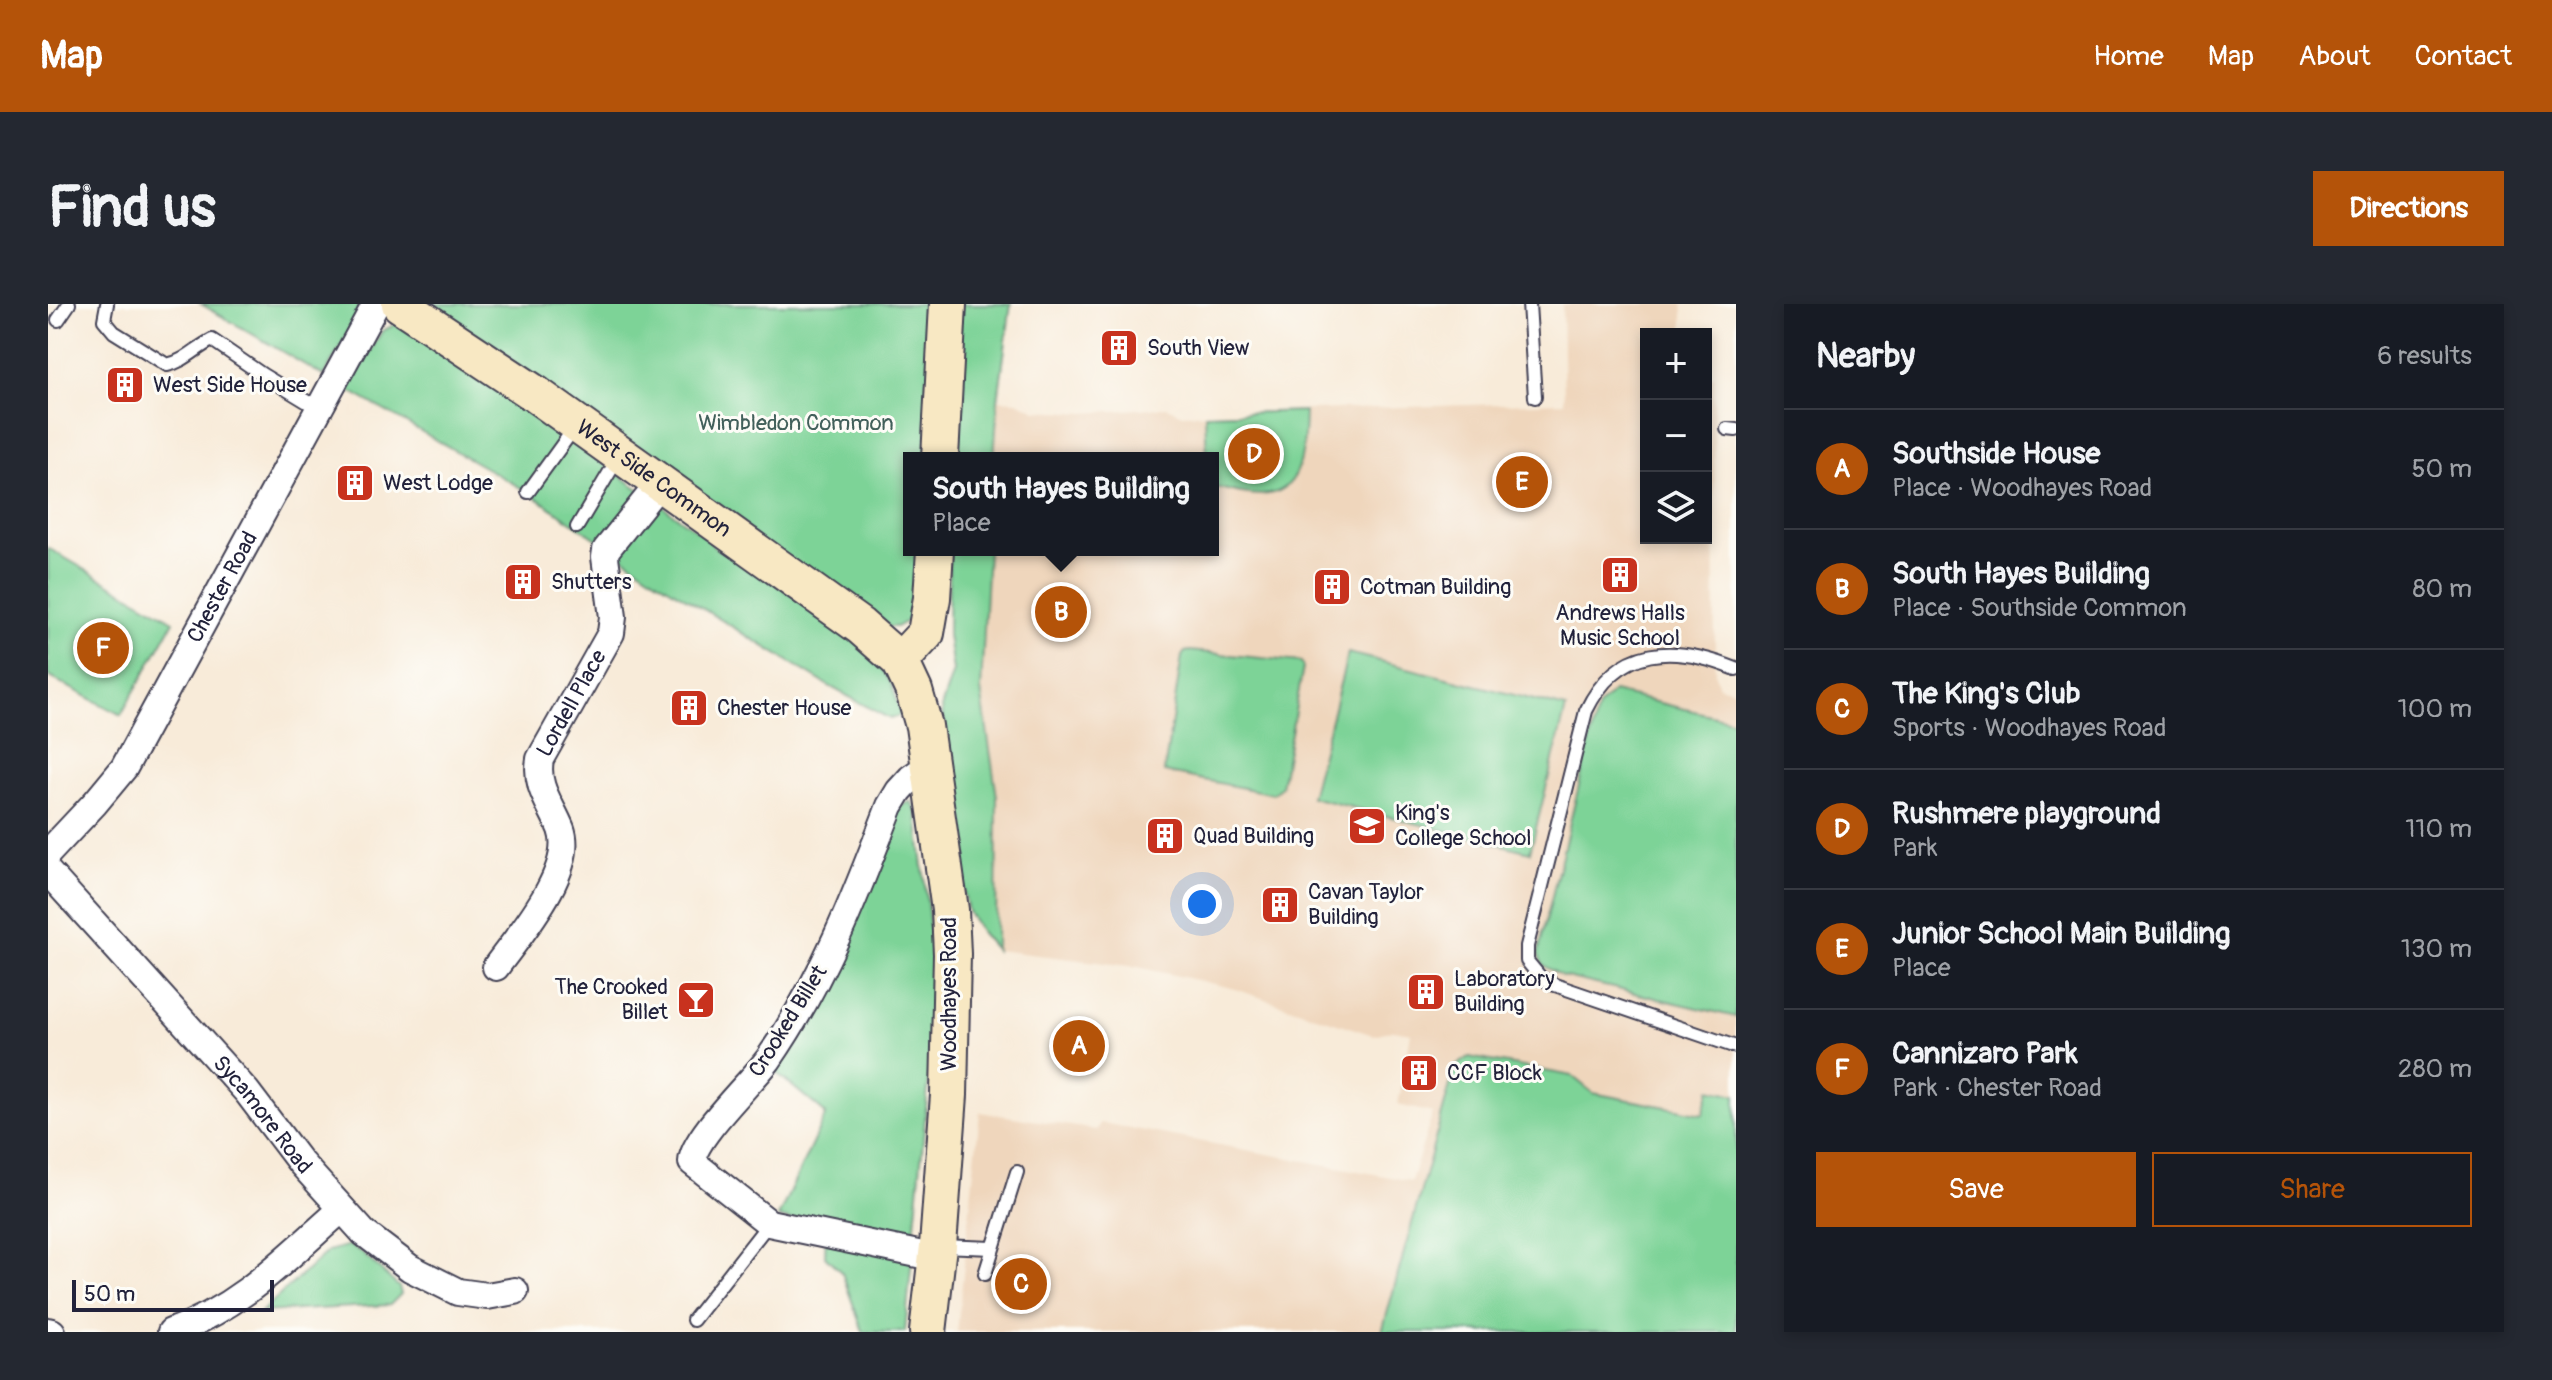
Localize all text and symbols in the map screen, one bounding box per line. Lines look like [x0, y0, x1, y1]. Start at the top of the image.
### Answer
text: Map [40, 32, 103, 80]
text: Home [2093, 39, 2164, 74]
text: Map [2208, 39, 2254, 74]
text: About [2298, 39, 2371, 74]
text: Contact [2415, 39, 2512, 74]
button: Directions [2313, 171, 2504, 246]
text: Find us [48, 174, 216, 243]
building icon: South View [1098, 327, 1140, 369]
map controls [1640, 328, 1712, 544]
button: + [1640, 328, 1712, 400]
place label: South View [1147, 334, 1250, 362]
text: Nearby [1816, 335, 1915, 378]
text: 6 results [2377, 340, 2472, 372]
building icon: West Side House [104, 364, 146, 406]
place label: West Side House [153, 371, 307, 399]
button: − [1640, 400, 1712, 472]
park label: Wimbledon Common [698, 409, 894, 437]
street label: West Side Common [571, 413, 737, 544]
pin: D [1228, 424, 1280, 484]
text: Southside House [1892, 435, 2100, 472]
popup [903, 452, 1219, 556]
pin: E [1496, 452, 1548, 512]
text: A [1834, 453, 1850, 485]
text: 50 m [2411, 453, 2472, 485]
building icon: West Lodge [334, 462, 376, 504]
place label: West Lodge [383, 469, 493, 497]
text: South Hayes Building [932, 470, 1190, 507]
button: layers [1640, 472, 1712, 544]
text: Place · Woodhayes Road [1892, 472, 2152, 504]
text: Place [932, 507, 991, 539]
street label: Chester Road [181, 527, 264, 648]
building icon: Andrews Halls Music School [1599, 554, 1641, 596]
text: South Hayes Building [1892, 555, 2150, 592]
building icon: Shutters [502, 561, 544, 603]
building icon: Cotman Building [1311, 566, 1353, 608]
place label: Shutters [551, 568, 632, 596]
place label: Cotman Building [1360, 573, 1511, 601]
text: B [1835, 573, 1849, 605]
text: 80 m [2412, 573, 2472, 605]
pin: B [1035, 582, 1087, 642]
text: Place · Southside Common [1892, 592, 2187, 624]
place label: Andrews Halls Music School [1555, 599, 1685, 652]
pin: F [77, 618, 129, 678]
street label: Lordell Place [530, 645, 613, 762]
text: The King's Club [1892, 675, 2081, 712]
building icon: Chester House [668, 687, 710, 729]
text: C [1834, 693, 1850, 725]
text: 100 m [2398, 693, 2472, 725]
place label: Chester House [717, 694, 852, 722]
text: Sports · Woodhayes Road [1892, 712, 2166, 744]
text: Rushmere playground [1892, 795, 2161, 832]
place label: King's College School [1395, 799, 1532, 852]
school or university icon: King's College School [1346, 805, 1388, 847]
text: D [1834, 813, 1850, 845]
text: 110 m [2405, 813, 2472, 845]
building icon: Quad Building [1144, 815, 1186, 857]
place label: Quad Building [1193, 822, 1314, 850]
text: Park [1892, 832, 1938, 864]
place label: Cavan Taylor Building [1308, 878, 1424, 931]
your location [1182, 884, 1222, 924]
building icon: Cavan Taylor Building [1259, 884, 1301, 926]
text: Junior School Main Building [1892, 915, 2230, 952]
street label: Woodhayes Road [935, 917, 963, 1071]
text: E [1835, 933, 1849, 965]
text: 130 m [2401, 933, 2472, 965]
text: Place [1892, 952, 1951, 984]
street label: Crooked Billet [743, 960, 834, 1082]
place label: Laboratory Building [1454, 965, 1555, 1018]
building icon: Laboratory Building [1405, 971, 1447, 1013]
place label: The Crooked Billet [554, 973, 668, 1026]
bar icon: The Crooked Billet [675, 979, 717, 1021]
pin: A [1053, 1016, 1105, 1076]
text: Cannizaro Park [1892, 1035, 2078, 1072]
street label: Sycamore Road [207, 1050, 318, 1180]
building icon: CCF Block [1398, 1052, 1440, 1094]
text: F [1834, 1053, 1850, 1085]
text: 280 m [2398, 1053, 2472, 1085]
place label: CCF Block [1447, 1059, 1542, 1087]
text: Park · Chester Road [1892, 1072, 2102, 1104]
button: Save [1816, 1152, 2136, 1227]
button: Share [2152, 1152, 2472, 1227]
pin: C [995, 1254, 1047, 1314]
scale bar [72, 1276, 274, 1312]
text: 50 m [84, 1280, 135, 1308]

